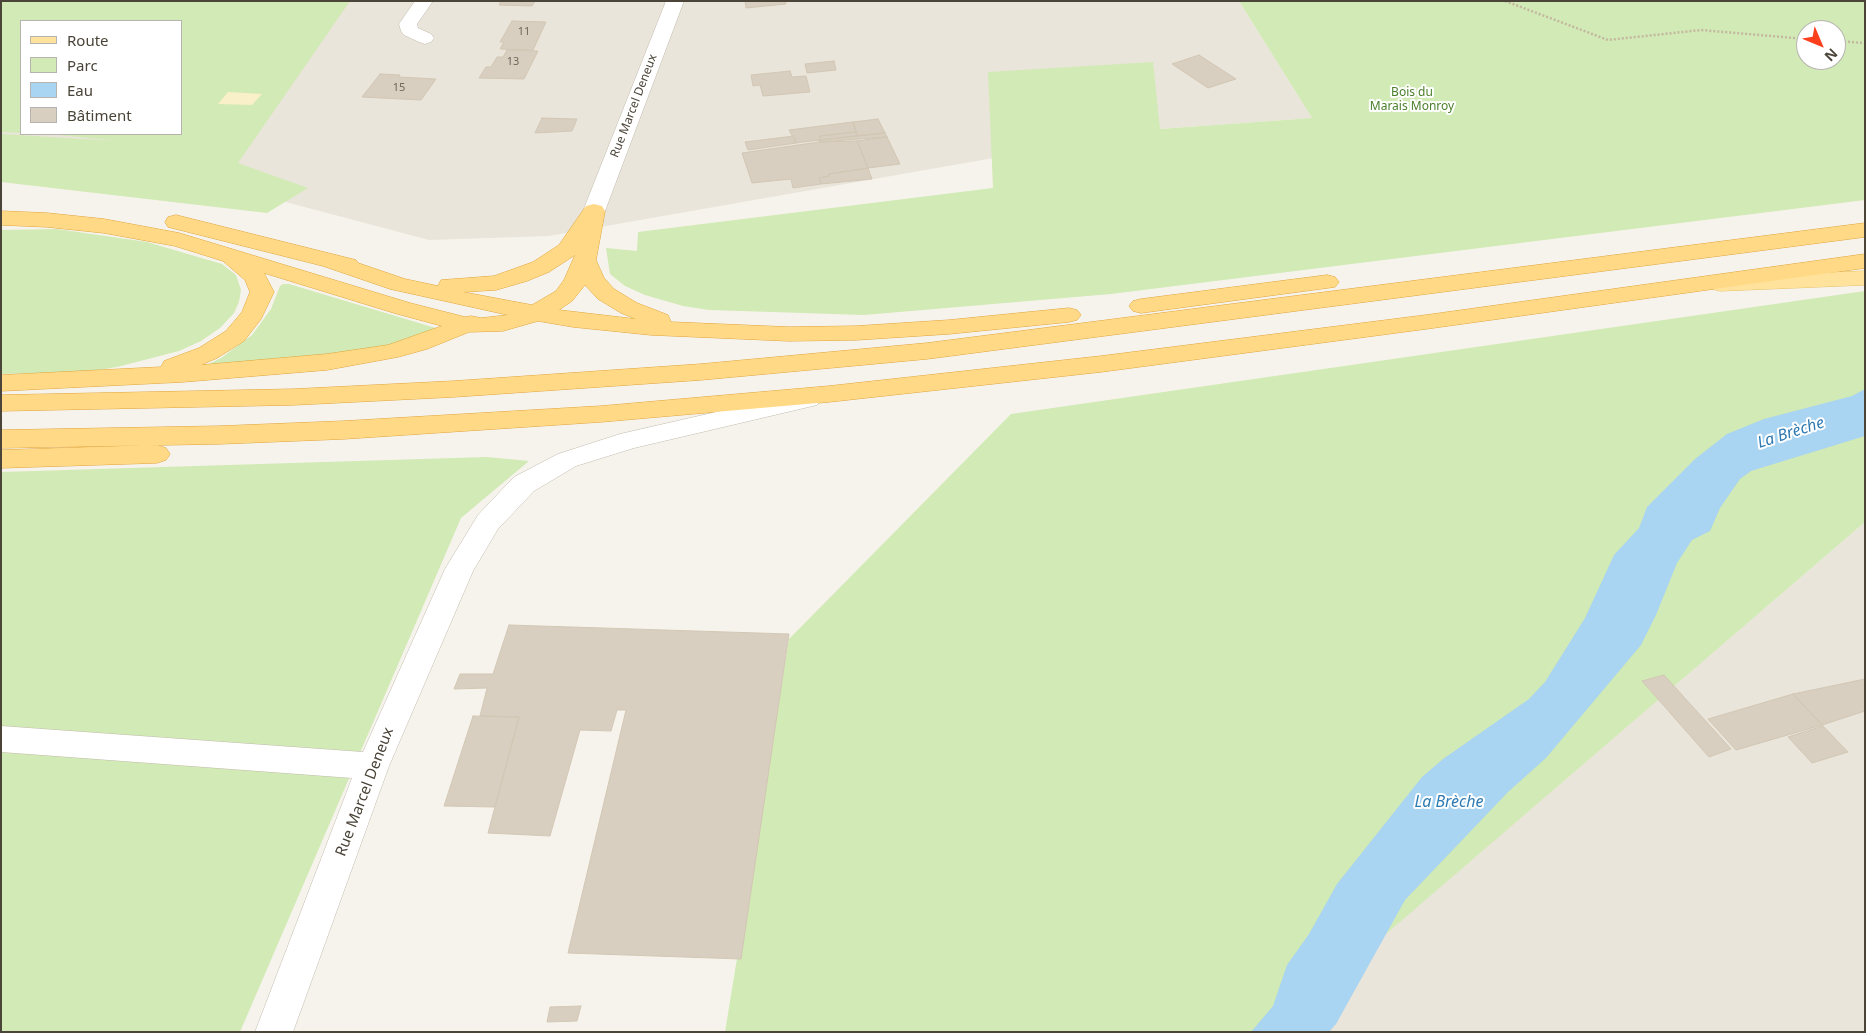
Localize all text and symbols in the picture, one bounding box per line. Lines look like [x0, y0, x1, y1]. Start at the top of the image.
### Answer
legend [20, 20, 182, 135]
north arrow [1796, 20, 1846, 70]
house number: 11 [518, 25, 530, 39]
text: Route [67, 30, 109, 50]
text: N [1821, 45, 1842, 66]
street label: Rue Marcel Deneux [608, 52, 660, 160]
text: Parc [67, 55, 98, 75]
house number: 13 [507, 55, 519, 69]
text: Eau [67, 80, 93, 100]
house number: 15 [393, 81, 405, 95]
park label: Bois du Marais Monroy [1370, 86, 1454, 114]
text: Bâtiment [67, 105, 132, 125]
water label: La Brèche [1755, 413, 1827, 453]
street label: Rue Marcel Deneux [332, 725, 398, 859]
water label: La Brèche [1414, 792, 1484, 812]

